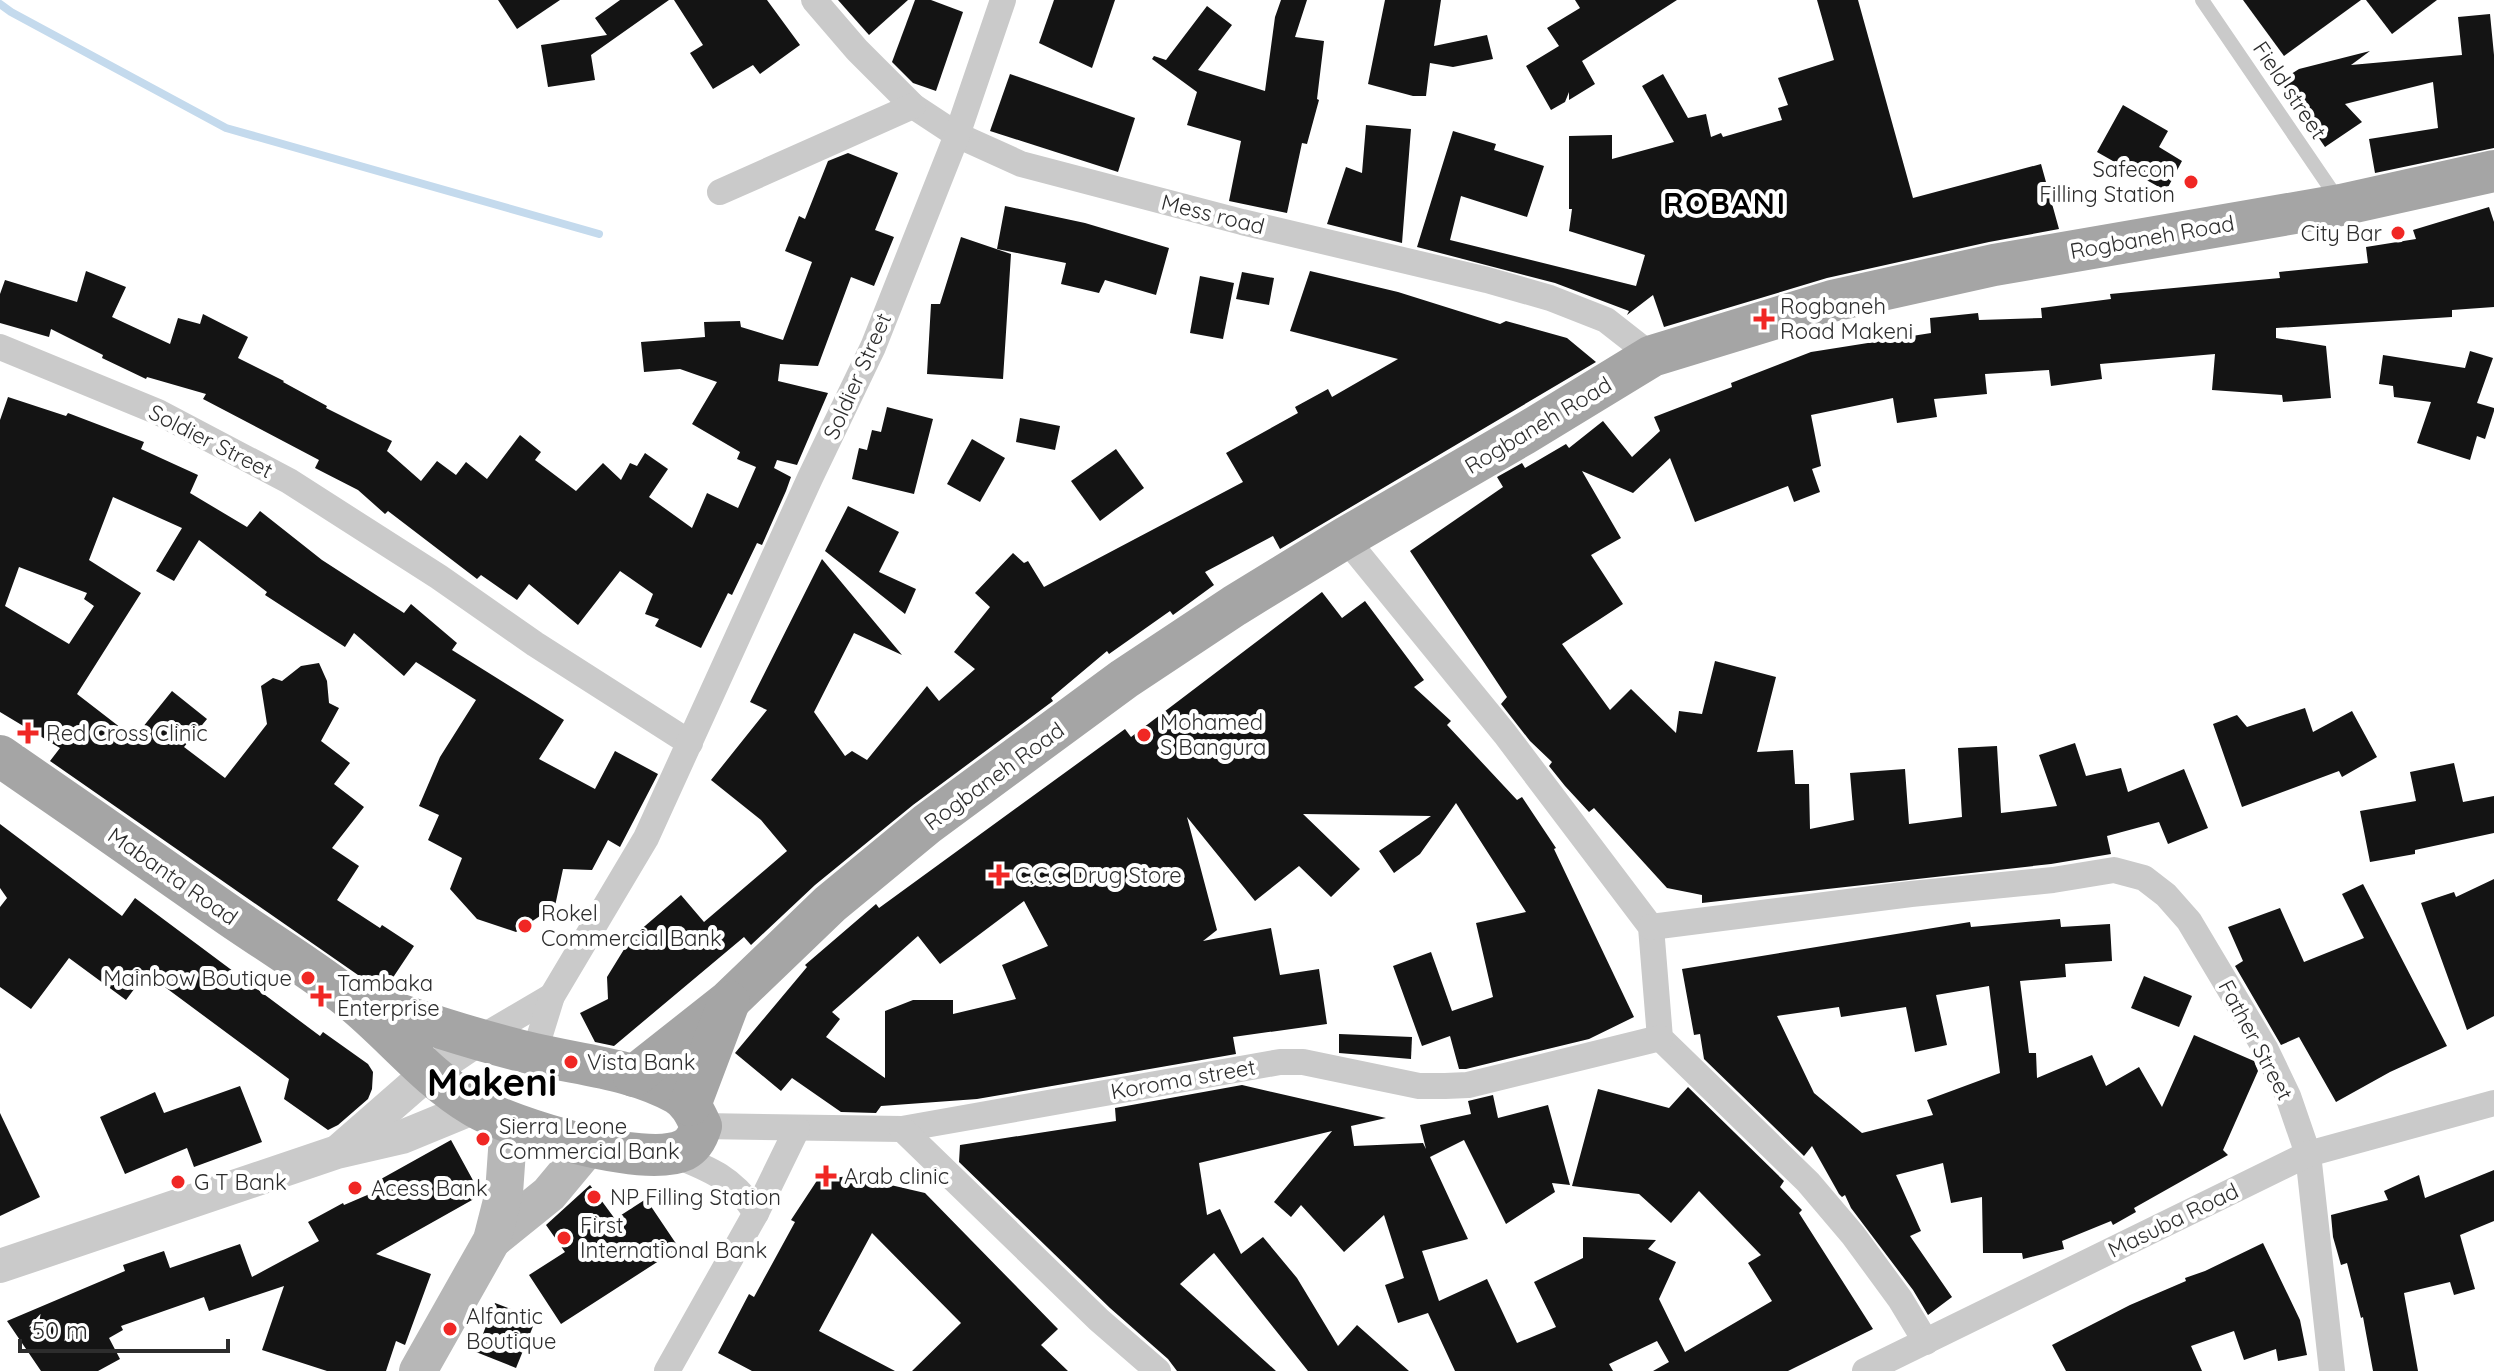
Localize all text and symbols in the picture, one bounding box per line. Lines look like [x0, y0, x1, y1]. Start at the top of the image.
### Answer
street label: Field street [2247, 36, 2333, 144]
place label: Safecon Filling Station [2039, 155, 2175, 208]
marker: Safecon Filling Station [2182, 173, 2200, 191]
district label: ROBANI [1663, 184, 1787, 222]
street label: Mess road [1159, 188, 1267, 240]
street label: Rogbaneh Road [2068, 209, 2236, 265]
place label: City Bar [2301, 219, 2383, 247]
marker: City Bar [2389, 224, 2407, 242]
place label: Rogbaneh Road Makeni [1780, 292, 1913, 345]
street label: Soldier Street [817, 308, 897, 444]
marker: Rogbaneh Road Makeni [1755, 310, 1773, 328]
street label: Rogbaneh Road [1459, 370, 1617, 480]
street label: Soldier Street [144, 398, 278, 484]
place label: Mohamed S Bangura [1160, 708, 1266, 761]
street label: Rogbaneh Road [918, 716, 1070, 836]
place label: Red Cross Clinic [46, 719, 208, 747]
marker: Red Cross Clinic [17, 722, 39, 744]
marker: Mohamed S Bangura [1135, 726, 1153, 744]
street label: Mabanta Road [103, 821, 243, 931]
place label: C.C.C Drug Store [1015, 861, 1182, 889]
marker: C.C.C Drug Store [990, 866, 1008, 884]
place label: Rokel Commercial Bank [541, 899, 722, 952]
marker: Rokel Commercial Bank [516, 917, 534, 935]
place label: Mainbow Boutique [103, 964, 292, 992]
marker: Mainbow Boutique [299, 969, 317, 987]
place label: Tambaka Enterprise [337, 969, 440, 1022]
street label: Father Street [2213, 975, 2299, 1105]
marker: Tambaka Enterprise [312, 987, 330, 1005]
place label: Vista Bank [587, 1048, 696, 1076]
street label: Koroma street [1108, 1052, 1258, 1106]
marker: Vista Bank [562, 1053, 580, 1071]
district label: Makeni [427, 1058, 557, 1106]
place label: Sierra Leone Commercial Bank [499, 1112, 680, 1165]
marker: Sierra Leone Commercial Bank [474, 1130, 492, 1148]
place label: Arab clinic [844, 1162, 949, 1190]
marker: Arab clinic [815, 1165, 837, 1187]
place label: G T Bank [194, 1168, 287, 1196]
marker: G T Bank [169, 1173, 187, 1191]
place label: Acess Bank [371, 1174, 488, 1202]
street label: Masuba Road [2103, 1176, 2243, 1264]
marker: Acess Bank [346, 1179, 364, 1197]
place label: NP Filling Station [610, 1183, 781, 1211]
marker: NP Filling Station [585, 1188, 603, 1206]
place label: First International Bank [580, 1211, 767, 1264]
marker: First International Bank [555, 1229, 573, 1247]
place label: Alfantic Boutique [466, 1302, 557, 1355]
scale bar [20, 1303, 228, 1353]
text: 50 m [32, 1315, 88, 1345]
marker: Alfantic Boutique [441, 1320, 459, 1338]

